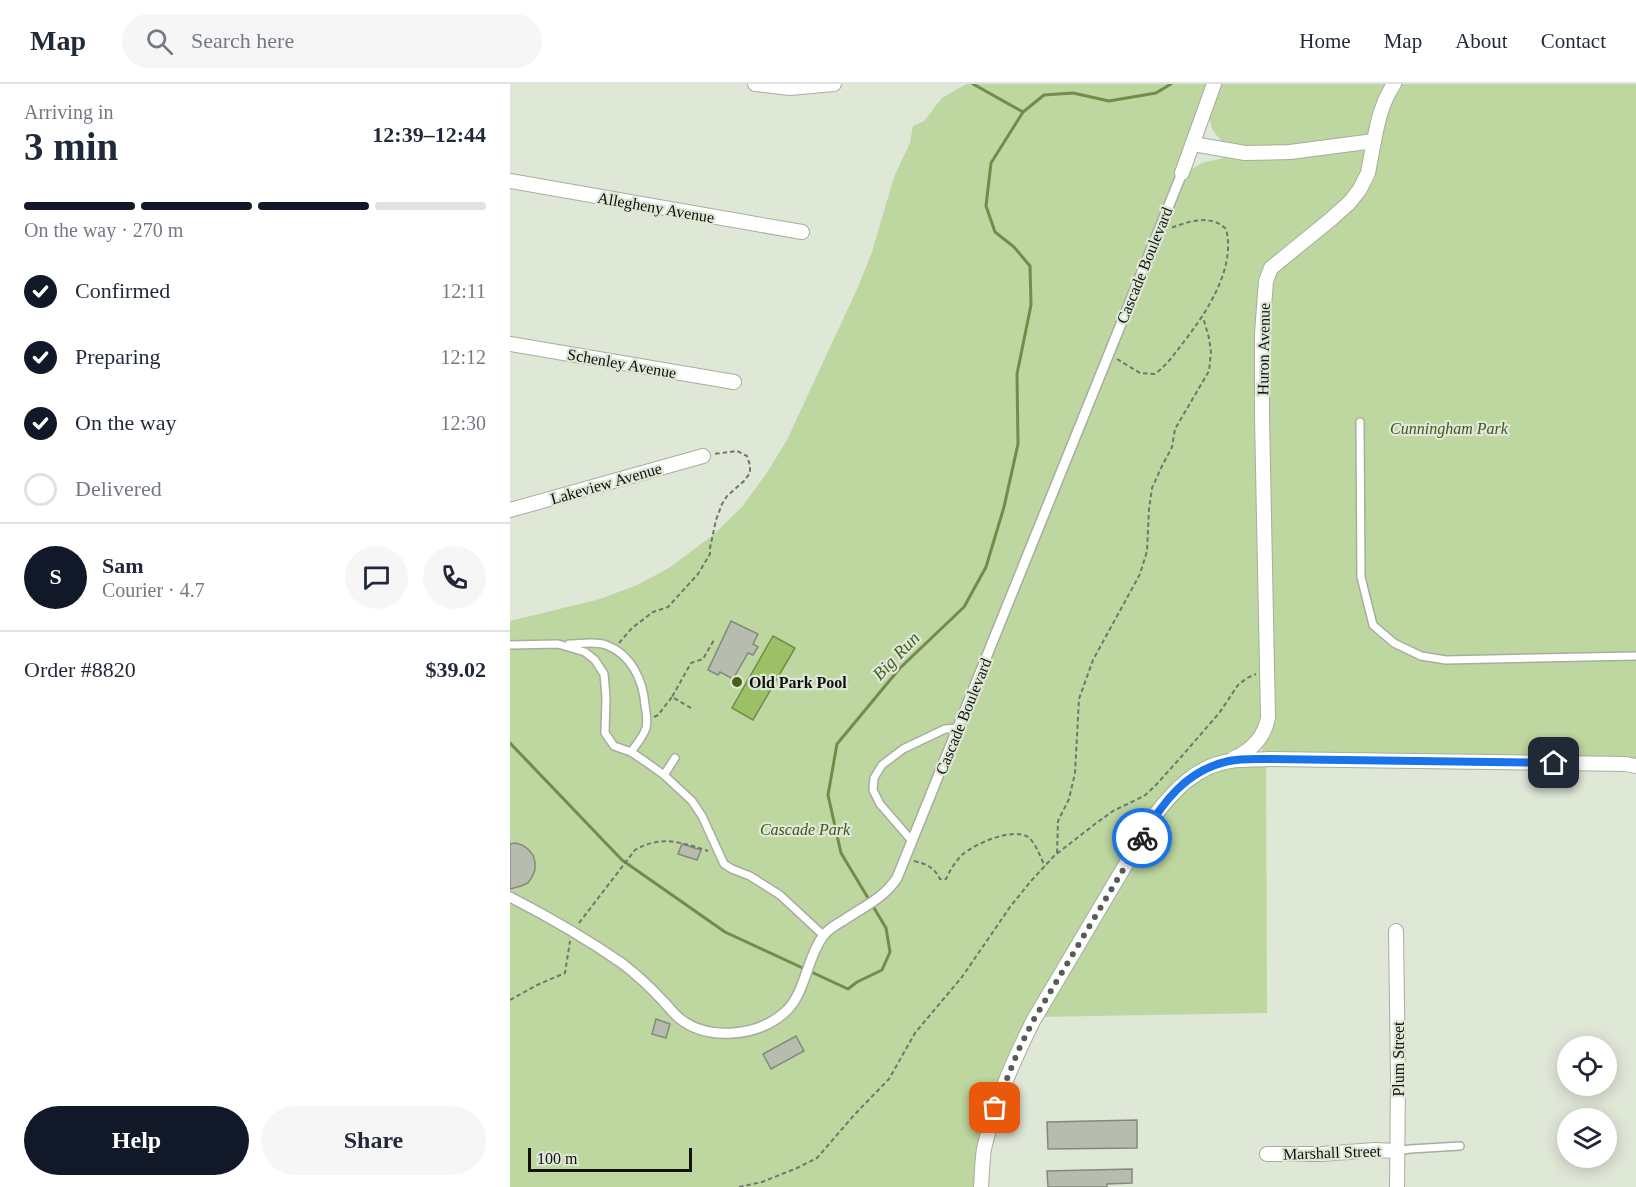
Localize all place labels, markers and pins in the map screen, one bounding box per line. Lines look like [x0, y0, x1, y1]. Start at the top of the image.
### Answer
place label: Old Park Pool [749, 674, 847, 691]
marker: Old Park Pool [730, 675, 744, 689]
pin [1528, 737, 1579, 788]
pin [969, 1082, 1020, 1133]

